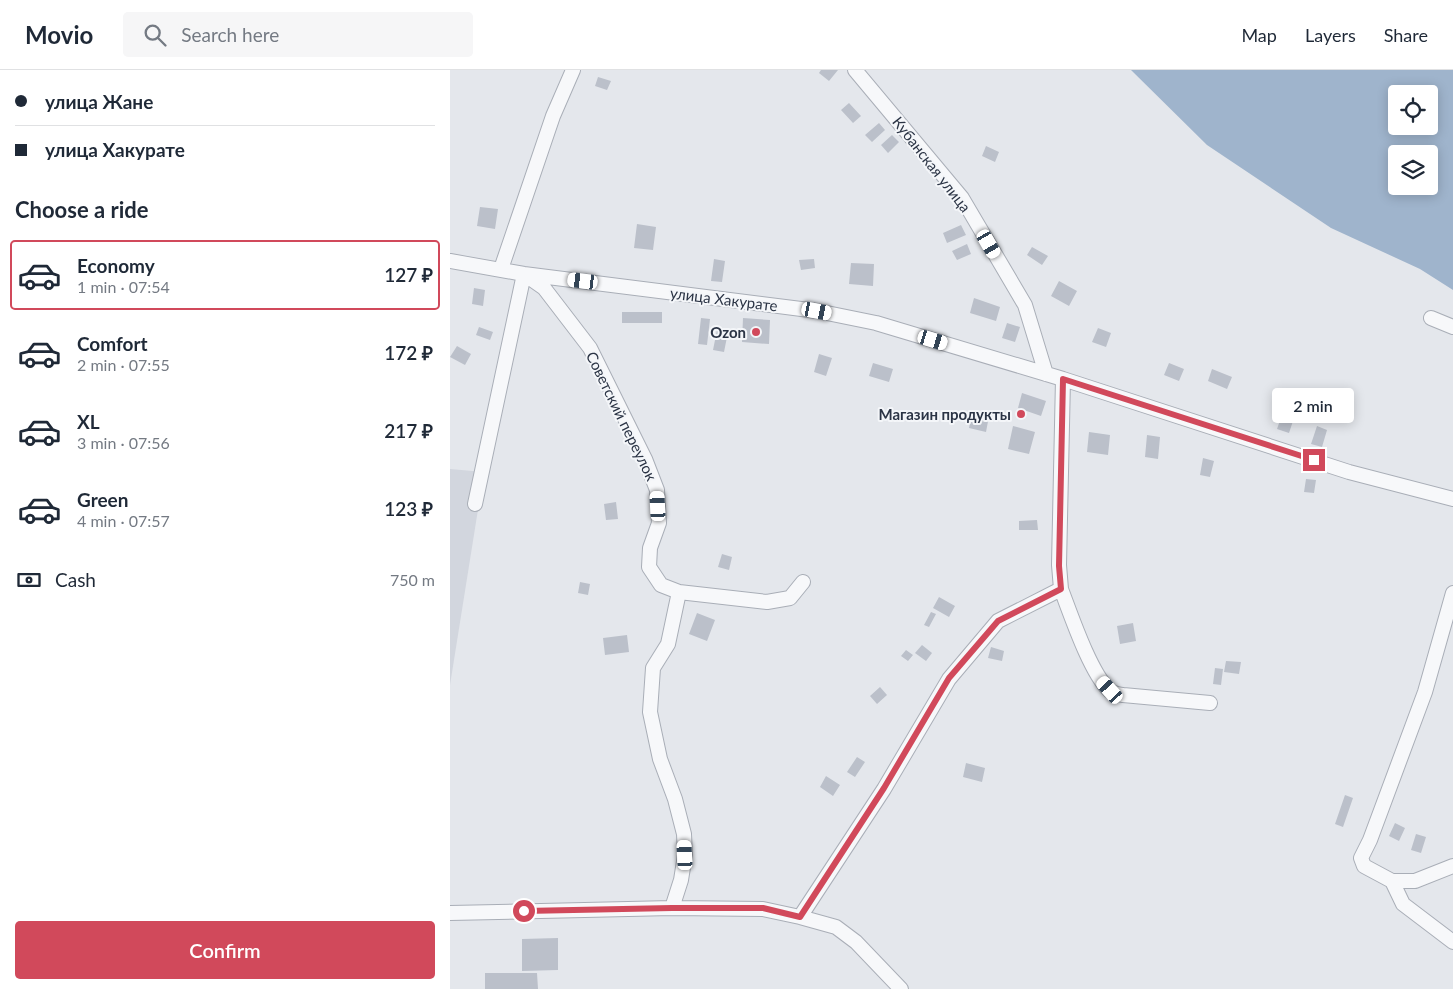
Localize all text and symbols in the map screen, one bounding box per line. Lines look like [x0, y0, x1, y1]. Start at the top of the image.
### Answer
search box [123, 12, 473, 57]
text: Movio [25, 20, 93, 49]
icon: search [141, 21, 169, 49]
text: Search here [181, 23, 279, 46]
text: Map [1241, 24, 1277, 46]
text: Layers [1305, 24, 1356, 46]
text: Share [1384, 24, 1428, 46]
map controls [1388, 85, 1438, 195]
button: locate [1388, 85, 1438, 135]
text: улица Жане [45, 90, 153, 113]
street label: Кубанская улица [889, 113, 975, 215]
text: улица Хакурате [45, 138, 185, 161]
button: layers [1388, 145, 1438, 195]
text: Choose a ride [15, 196, 149, 223]
car [975, 227, 1002, 261]
icon: car [17, 253, 62, 298]
text: Economy [77, 254, 155, 277]
text: 127 ₽ [384, 263, 433, 286]
car [567, 272, 598, 290]
text: 1 min · 07:54 [77, 277, 170, 296]
street label: улица Хакурате [669, 283, 779, 315]
car [800, 301, 833, 321]
place label: Ozon [710, 323, 746, 341]
marker: Ozon [750, 326, 762, 338]
car [916, 328, 949, 352]
icon: car [17, 331, 62, 376]
text: Comfort [77, 332, 148, 355]
text: 172 ₽ [384, 341, 433, 364]
street label: Советский переулок [583, 348, 661, 484]
text: 2 min · 07:55 [77, 355, 170, 374]
callout: 2 min [1273, 388, 1355, 422]
text: 2 min [1293, 396, 1333, 415]
place label: Магазин продукты [878, 405, 1011, 423]
marker: Магазин продукты [1015, 408, 1027, 420]
icon: car [17, 409, 62, 454]
text: XL [77, 410, 100, 433]
text: 217 ₽ [384, 419, 433, 442]
text: 3 min · 07:56 [77, 433, 170, 452]
route end [1303, 449, 1325, 471]
icon: car [17, 487, 62, 532]
text: Green [77, 488, 128, 511]
car [649, 491, 666, 521]
text: 123 ₽ [384, 497, 433, 520]
text: 4 min · 07:57 [77, 511, 170, 530]
icon: cash [15, 566, 43, 594]
text: Cash [55, 568, 96, 591]
text: 750 m [390, 570, 435, 589]
car [1094, 674, 1125, 706]
car [676, 840, 693, 870]
route start [513, 900, 535, 922]
button: Confirm [15, 921, 435, 979]

